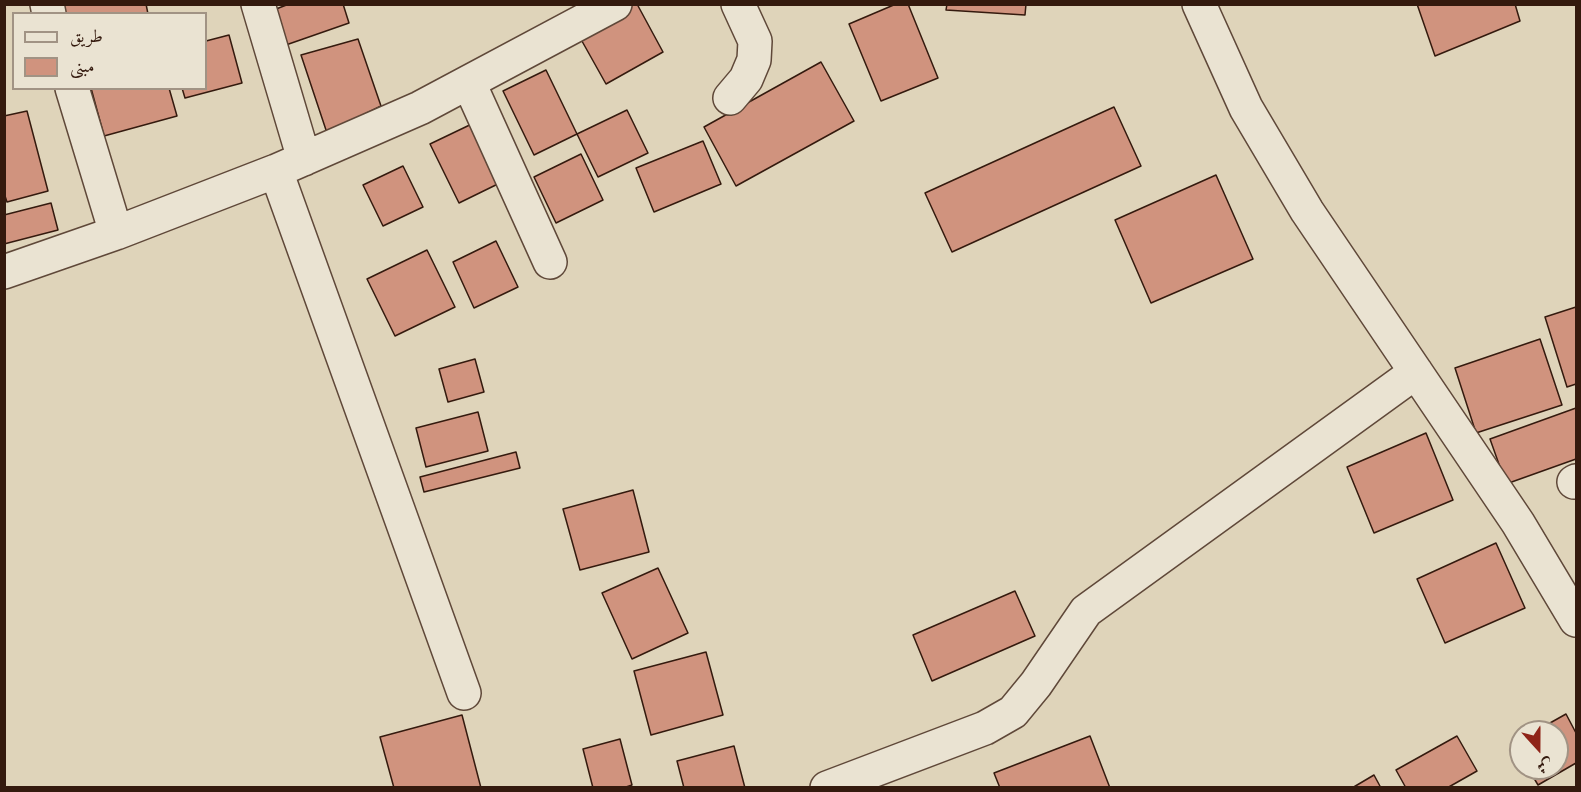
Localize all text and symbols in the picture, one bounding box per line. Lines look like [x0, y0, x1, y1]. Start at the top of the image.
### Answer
legend [12, 12, 207, 90]
text: طريق [70, 26, 103, 49]
text: مبنى [70, 56, 95, 79]
north arrow [1509, 720, 1569, 780]
text: ش [1534, 753, 1556, 777]

